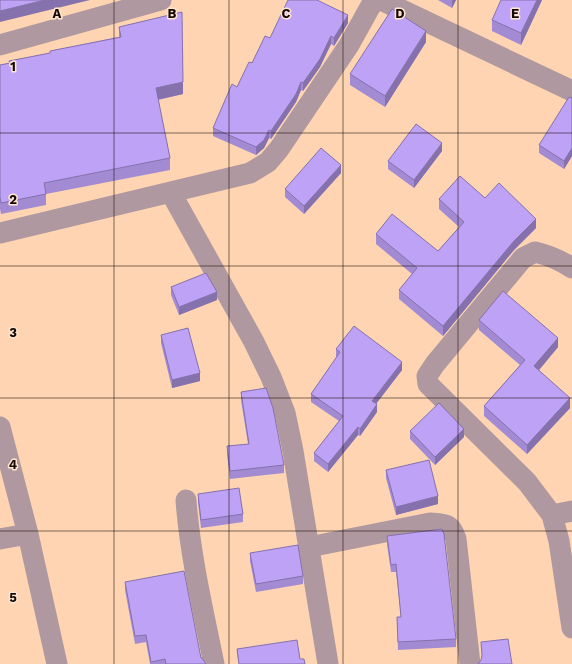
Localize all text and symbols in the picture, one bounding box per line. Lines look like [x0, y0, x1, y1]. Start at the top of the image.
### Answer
text: A [53, 6, 62, 21]
text: B [168, 6, 177, 21]
text: C [282, 6, 291, 21]
text: D [395, 6, 405, 21]
text: E [511, 6, 519, 21]
text: 1 [10, 59, 16, 74]
text: 2 [9, 192, 17, 207]
text: 3 [9, 325, 17, 340]
text: 4 [9, 457, 18, 472]
text: 5 [9, 590, 17, 605]

